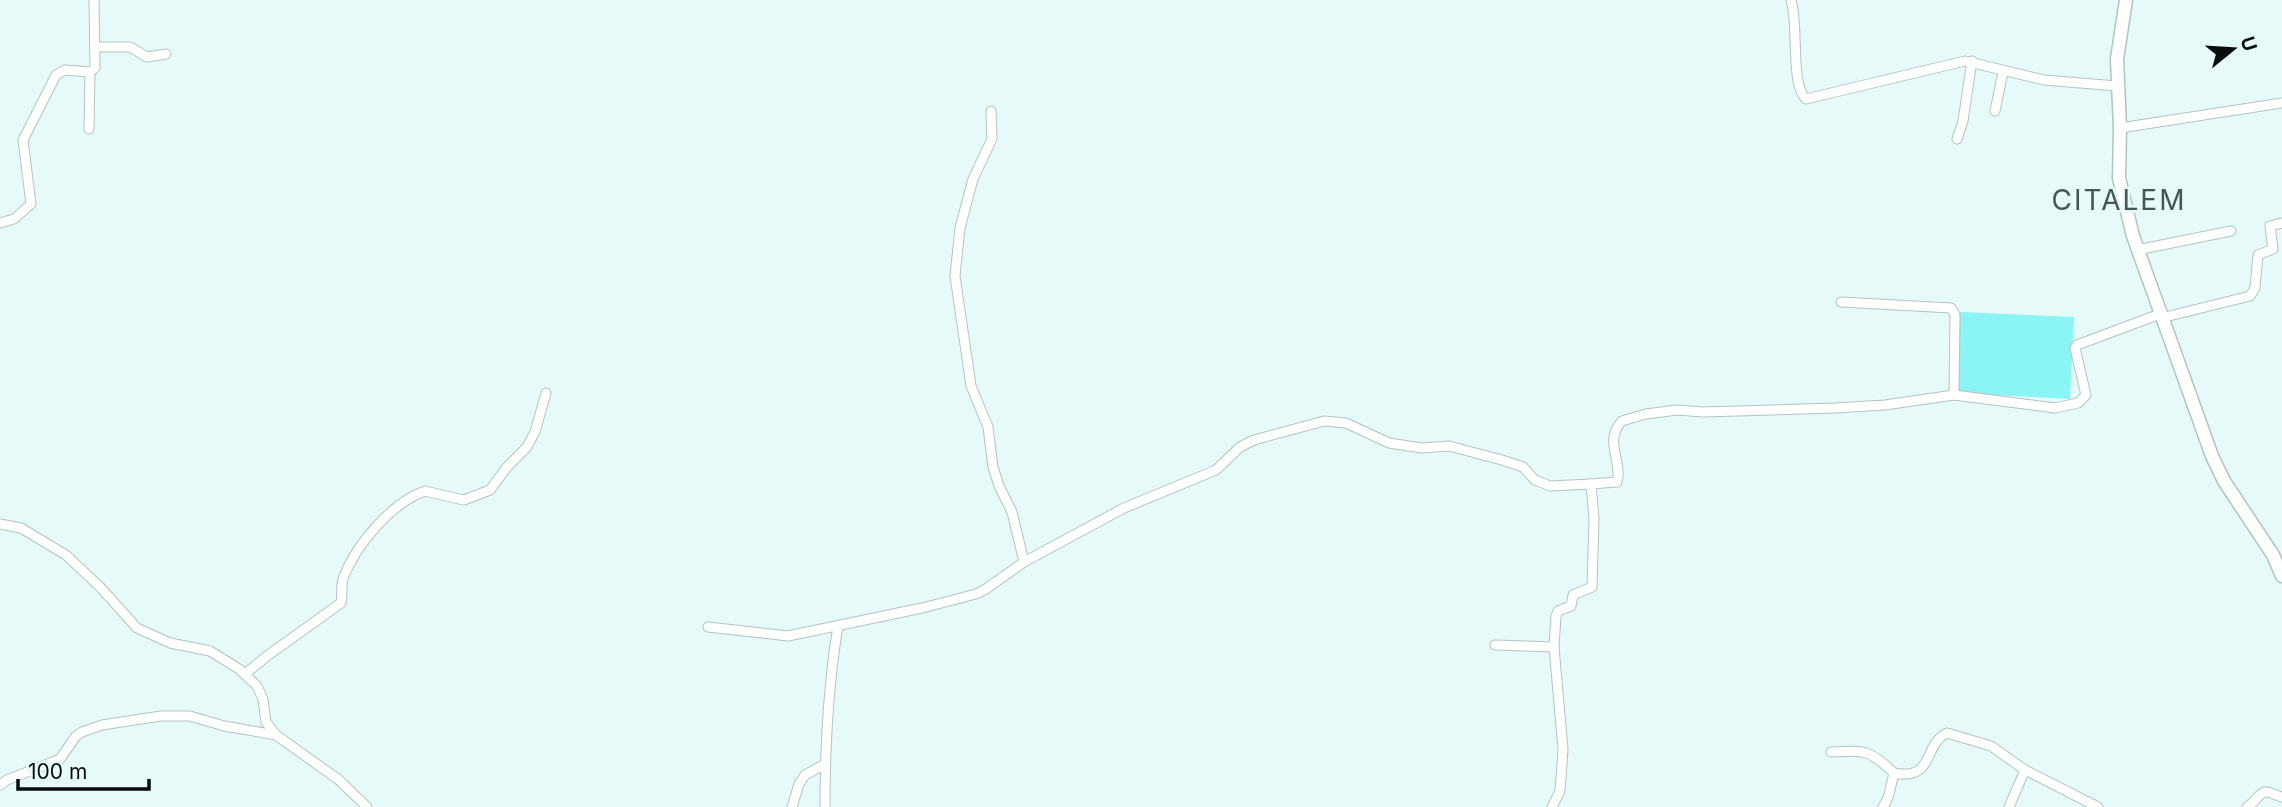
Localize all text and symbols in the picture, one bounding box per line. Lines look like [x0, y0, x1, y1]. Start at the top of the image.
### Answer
north arrow [2198, 14, 2268, 84]
text: U [2236, 34, 2262, 54]
district label: CITALEM [2052, 183, 2186, 217]
scale bar [18, 748, 149, 792]
text: 100 m [28, 759, 87, 784]

